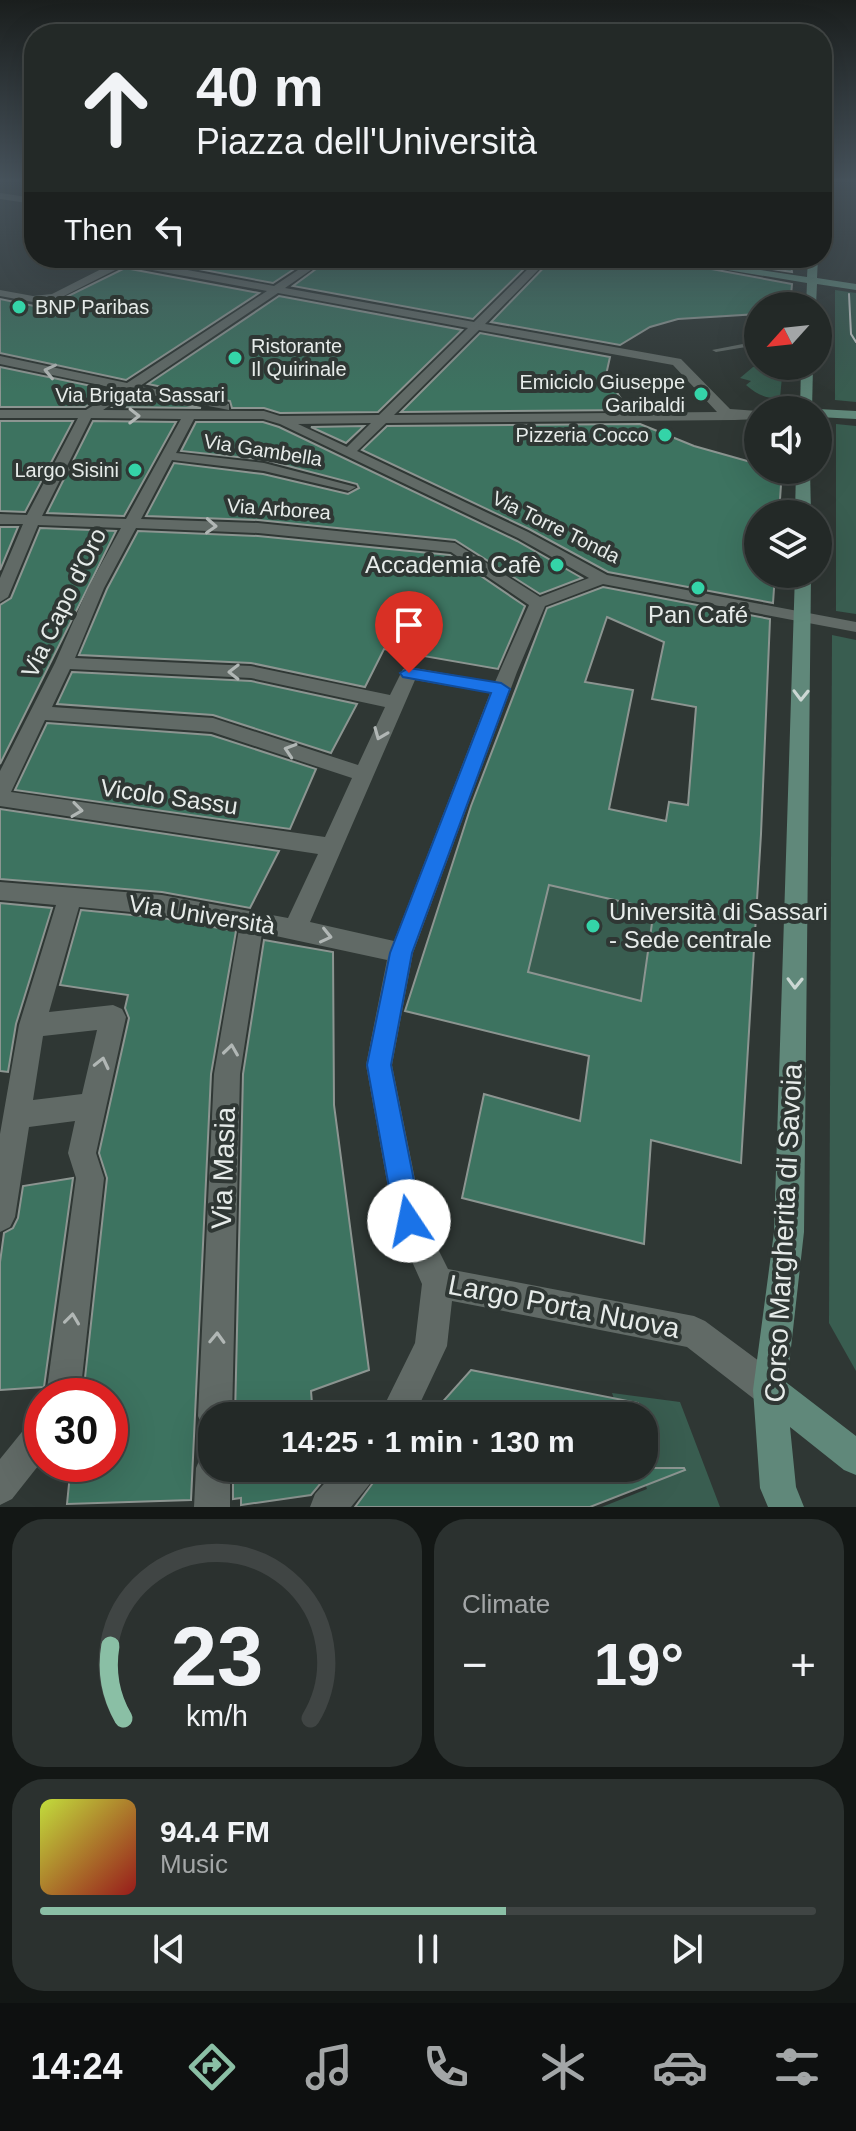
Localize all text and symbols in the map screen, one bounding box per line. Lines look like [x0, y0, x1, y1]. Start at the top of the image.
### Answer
text: 40 m [196, 55, 324, 118]
icon: ahead [64, 56, 168, 160]
text: Piazza dell'Università [196, 121, 537, 162]
icon: left [148, 208, 192, 252]
text: Then [64, 213, 132, 246]
north arrow [744, 292, 832, 380]
map controls [744, 292, 832, 588]
place label: BNP Paribas [35, 296, 149, 318]
marker: BNP Paribas [10, 298, 28, 316]
place label: Ristorante Il Quirinale [251, 335, 347, 380]
marker: Ristorante Il Quirinale [226, 349, 244, 367]
one-way arrow [44, 364, 57, 381]
place label: Emiciclo Giuseppe Garibaldi [519, 371, 685, 416]
street label: Via Brigata Sassari [55, 384, 225, 406]
marker: Emiciclo Giuseppe Garibaldi [692, 385, 710, 403]
button: sound [744, 396, 832, 484]
one-way arrow [128, 407, 141, 425]
place label: Pizzeria Cocco [516, 424, 649, 446]
marker: Pizzeria Cocco [656, 426, 674, 444]
street label: Via Gambella [202, 430, 325, 470]
place label: Largo Sisini [14, 459, 119, 481]
marker: Largo Sisini [126, 461, 144, 479]
street label: Via Torre Tonda [489, 487, 624, 568]
street label: Via Arborea [226, 494, 333, 524]
button: layers [744, 500, 832, 588]
one-way arrow [205, 518, 218, 535]
street label: Via Capo d'Oro [16, 524, 111, 682]
place label: Accademia Cafè [365, 551, 541, 578]
marker: Accademia Cafè [548, 556, 566, 574]
marker: Pan Café [689, 579, 707, 597]
pin [375, 591, 443, 673]
place label: Pan Café [648, 601, 748, 628]
icon: arrive [387, 603, 431, 647]
one-way arrow [227, 663, 240, 680]
one-way arrow [793, 689, 810, 702]
one-way arrow [373, 726, 389, 740]
one-way arrow [283, 743, 297, 759]
street label: Vicolo Sassu [99, 774, 239, 819]
one-way arrow [70, 801, 84, 818]
street label: Via Università [127, 890, 278, 939]
place label: Università di Sassari - Sede centrale [609, 898, 828, 953]
marker: Università di Sassari - Sede centrale [584, 917, 602, 935]
one-way arrow [319, 927, 333, 944]
one-way arrow [786, 977, 803, 990]
one-way arrow [222, 1044, 239, 1057]
one-way arrow [93, 1057, 110, 1071]
street label: Corso Margherita di Savoia [759, 1062, 808, 1403]
street label: Via Masia [206, 1106, 241, 1230]
position arrow [367, 1179, 451, 1263]
street label: Largo Porta Nuova [446, 1269, 683, 1344]
one-way arrow [63, 1312, 80, 1325]
one-way arrow [209, 1331, 226, 1344]
speed limit sign: 30 [24, 1378, 128, 1482]
text: 14:25 · 1 min · 130 m [281, 1425, 575, 1458]
text: Climate [462, 1589, 550, 1619]
text: 23 [171, 1610, 263, 1703]
text: 19° [594, 1631, 684, 1698]
text: − [462, 1640, 488, 1689]
text: + [790, 1640, 816, 1689]
text: km/h [186, 1700, 248, 1732]
text: 94.4 FM [160, 1815, 270, 1848]
text: Music [160, 1849, 228, 1879]
icon: previous [147, 1927, 191, 1971]
icon: pause [406, 1927, 450, 1971]
icon: next [665, 1927, 709, 1971]
icon: directions [184, 2039, 240, 2095]
icon: music [301, 2039, 357, 2095]
icon: phone [418, 2039, 474, 2095]
icon: climate [535, 2039, 591, 2095]
icon: car [652, 2039, 708, 2095]
icon: filters [769, 2039, 825, 2095]
text: 14:24 [31, 2046, 123, 2087]

